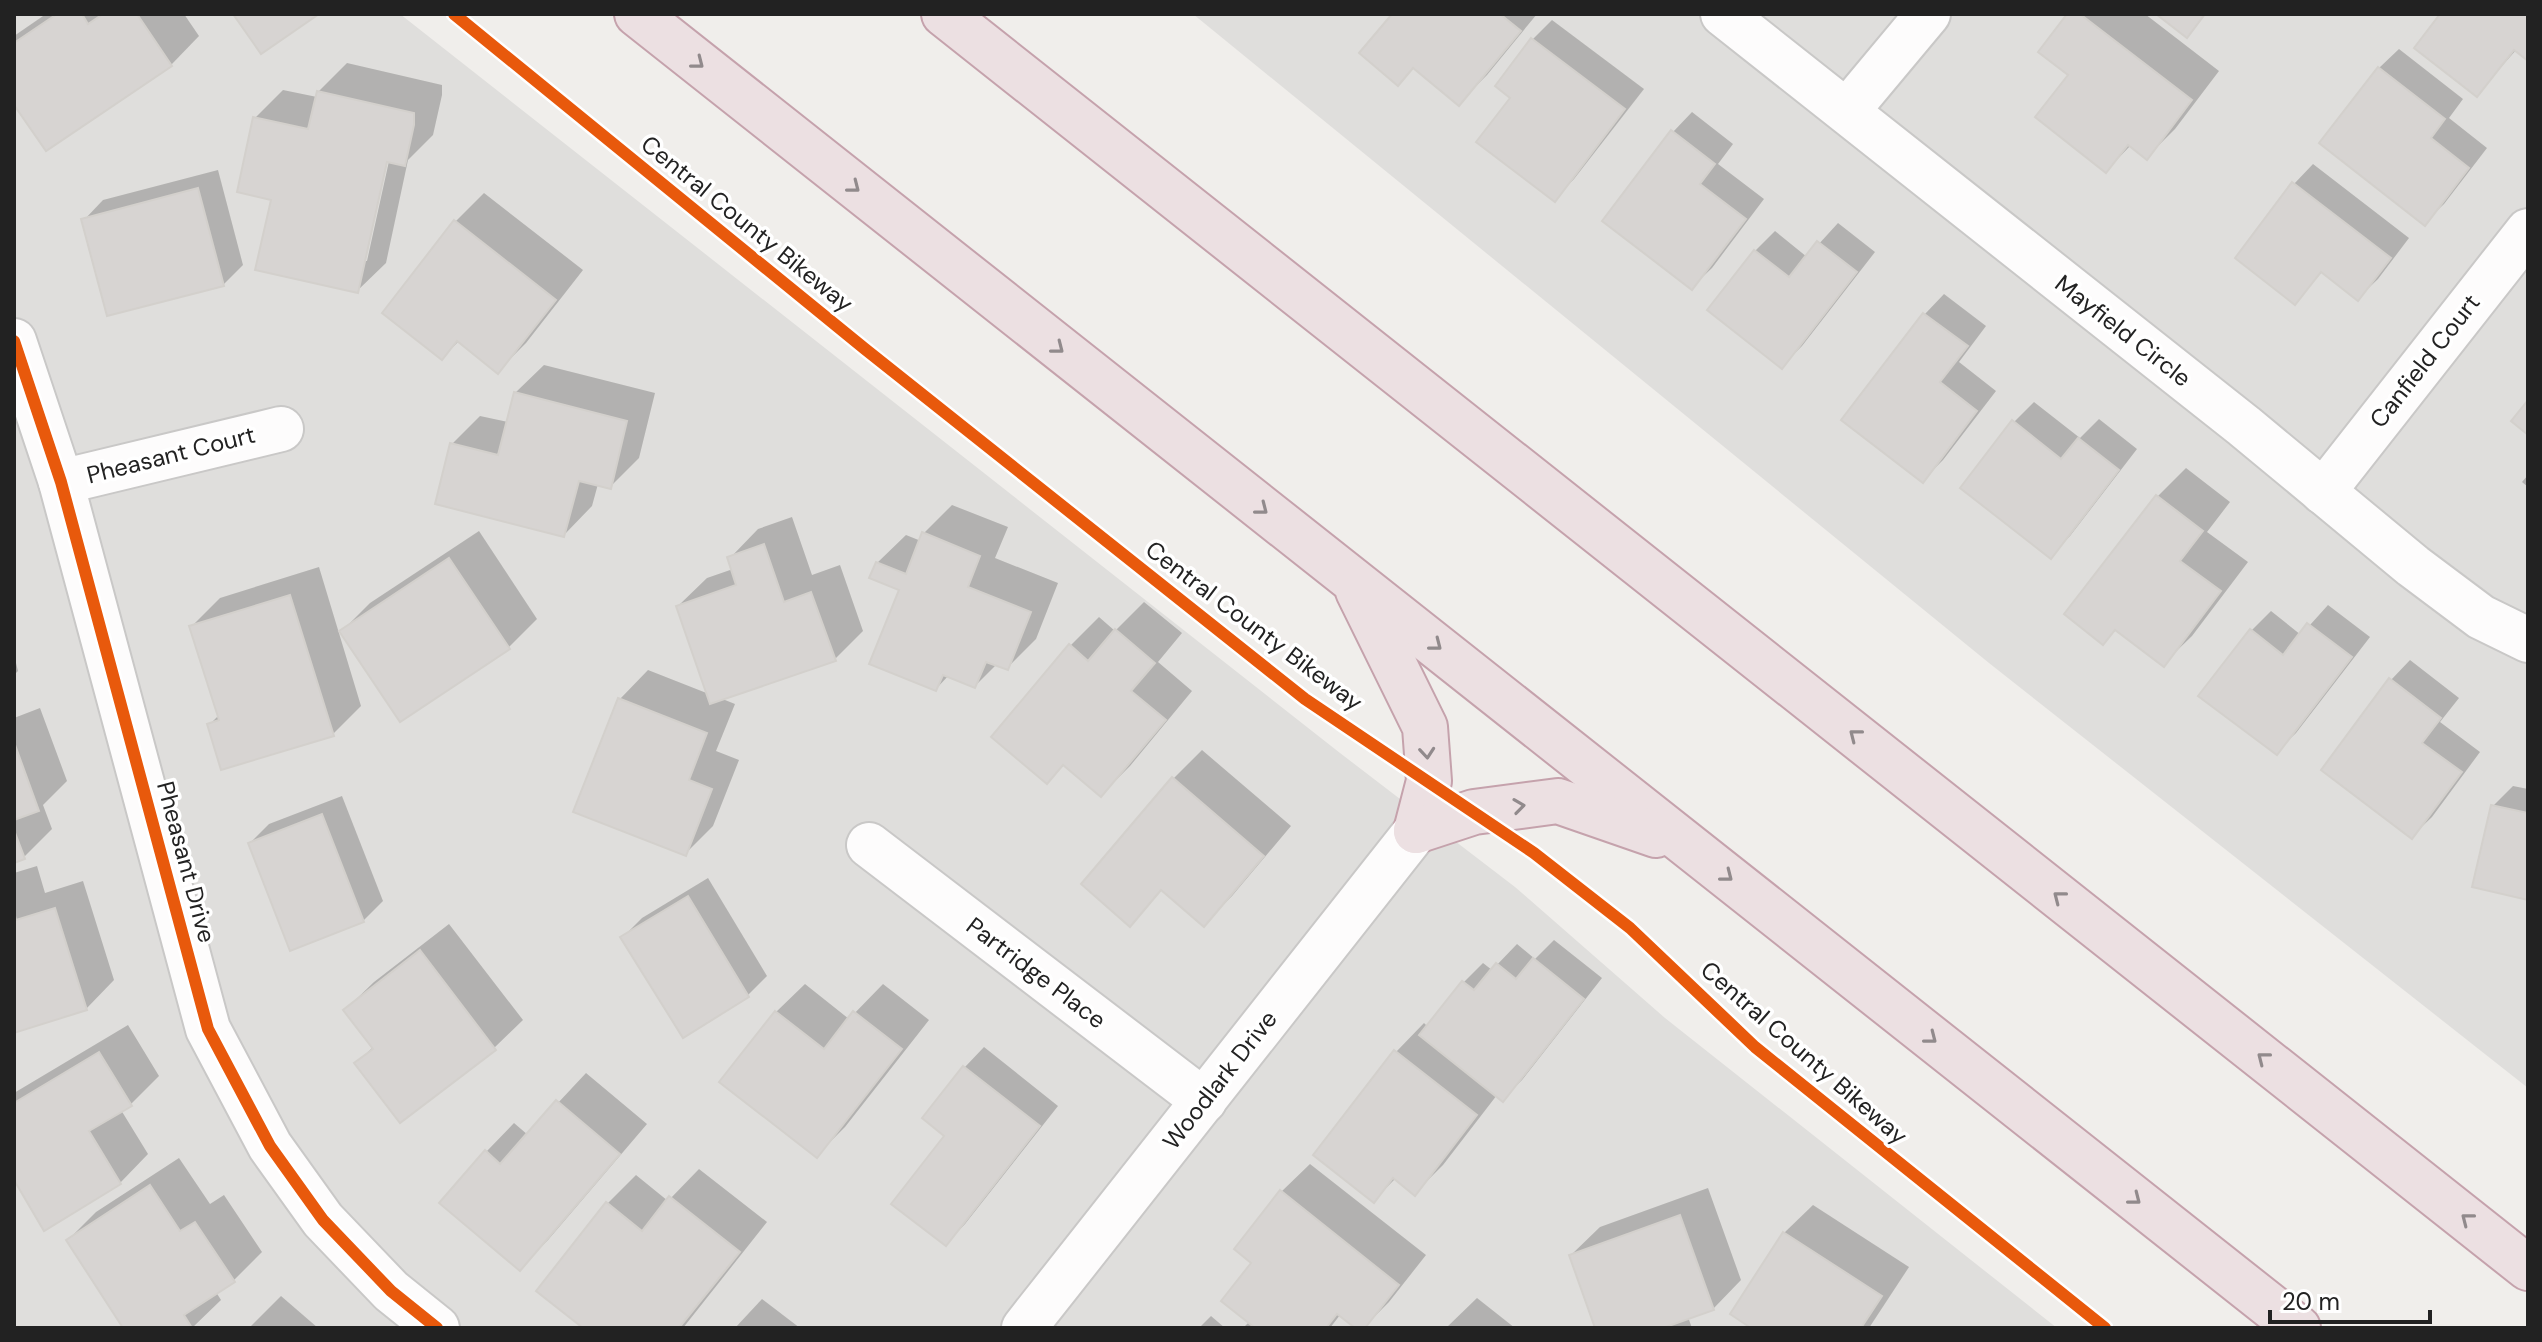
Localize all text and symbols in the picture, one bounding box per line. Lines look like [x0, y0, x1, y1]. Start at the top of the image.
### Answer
one-way arrow [689, 53, 704, 67]
street label: Central County Bikeway [635, 128, 860, 319]
one-way arrow [845, 177, 860, 191]
street label: Mayfield Circle [2049, 268, 2198, 393]
street label: Canfield Court [2363, 288, 2487, 434]
one-way arrow [1049, 339, 1064, 353]
street label: Pheasant Court [83, 419, 258, 490]
one-way arrow [1253, 499, 1268, 513]
street label: Central County Bikeway [1139, 534, 1369, 718]
one-way arrow [1427, 636, 1442, 650]
one-way arrow [1849, 731, 1864, 745]
one-way arrow [1418, 747, 1435, 760]
street label: Pheasant Drive [150, 778, 223, 946]
one-way arrow [1512, 798, 1526, 815]
one-way arrow [1718, 867, 1733, 881]
one-way arrow [2053, 892, 2068, 906]
street label: Partridge Place [960, 910, 1112, 1035]
street label: Central County Bikeway [1694, 954, 1914, 1151]
street label: Woodlark Drive [1156, 1004, 1284, 1155]
one-way arrow [1922, 1028, 1936, 1043]
one-way arrow [2258, 1053, 2272, 1068]
one-way arrow [2126, 1189, 2140, 1204]
one-way arrow [2461, 1215, 2476, 1229]
scale bar [2270, 1274, 2430, 1324]
text: 20 m [2282, 1286, 2340, 1317]

